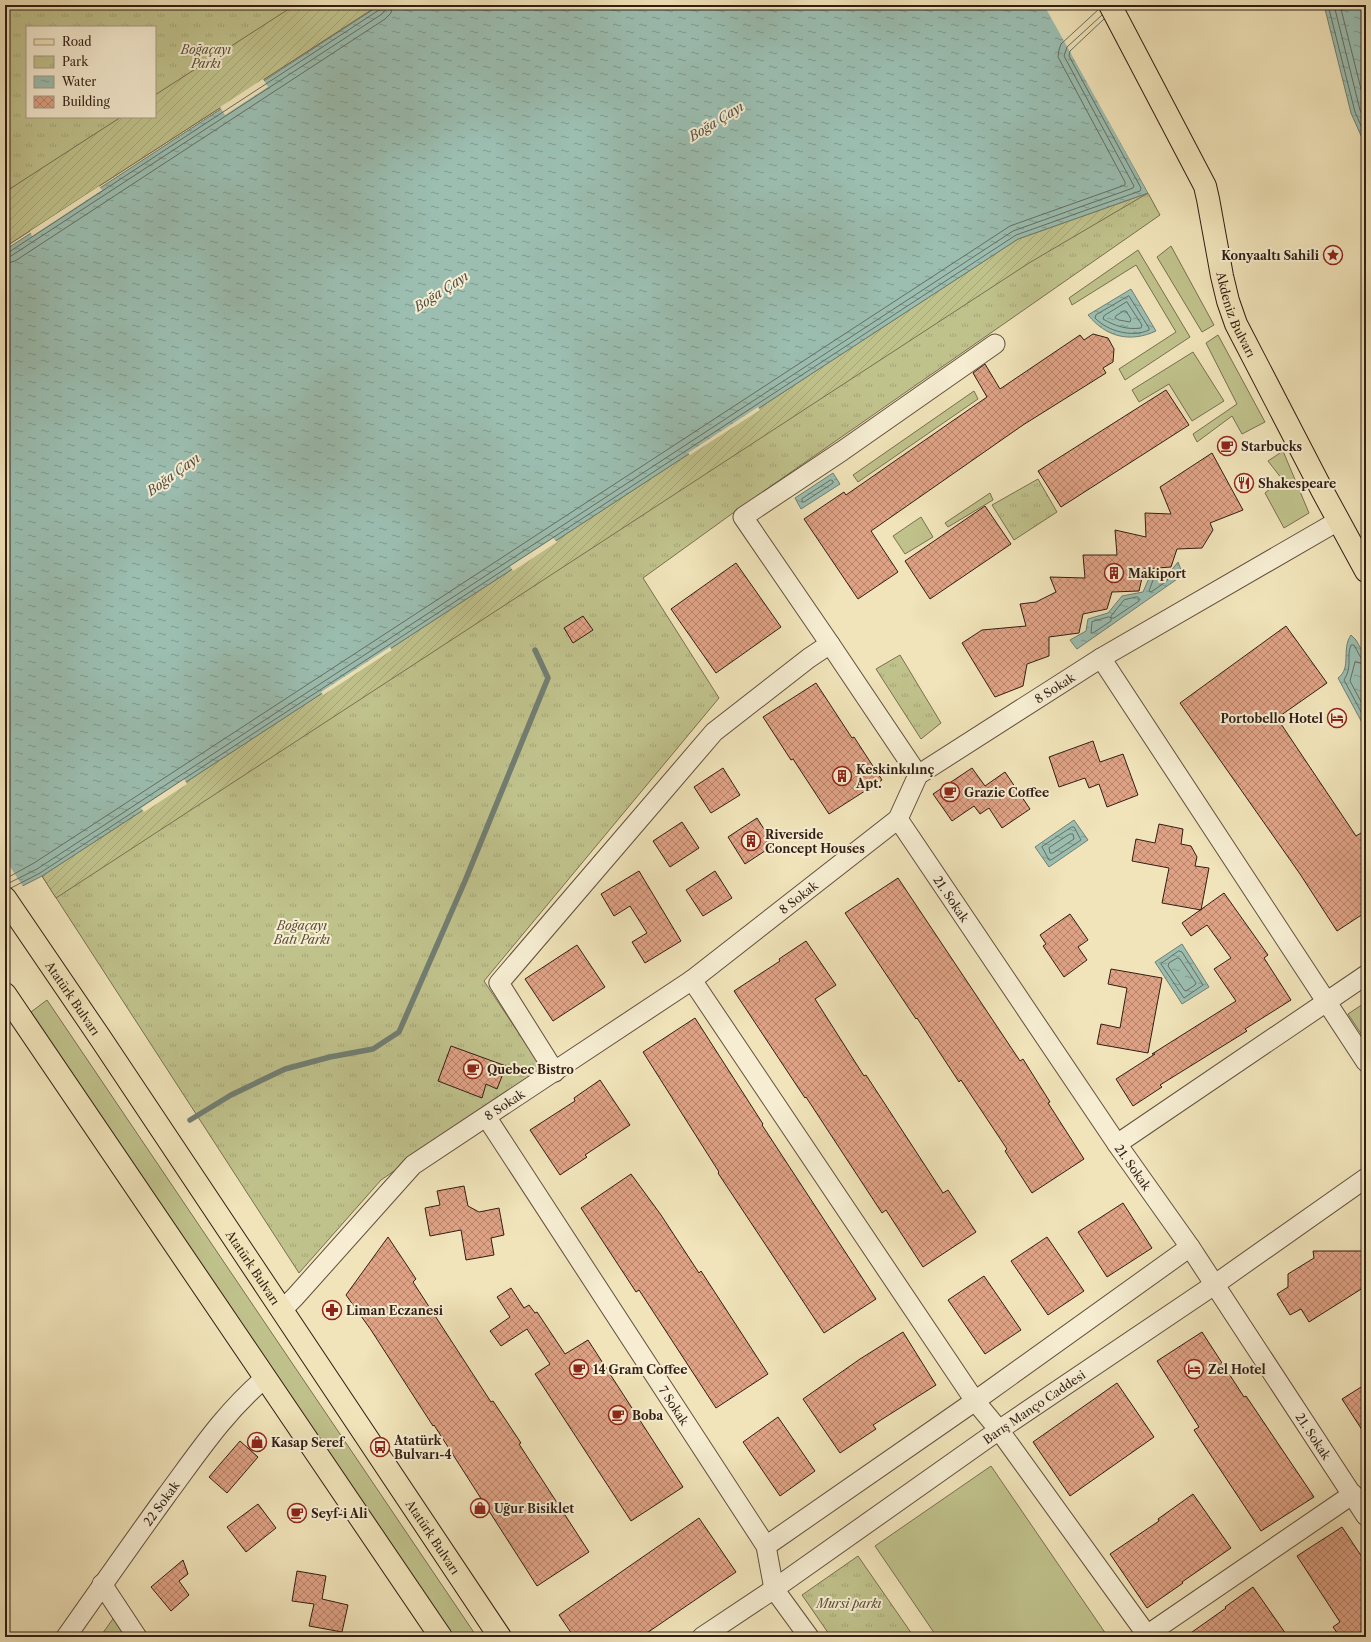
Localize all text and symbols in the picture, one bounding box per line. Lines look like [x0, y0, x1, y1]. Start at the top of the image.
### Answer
legend [26, 26, 156, 118]
text: Road [62, 34, 92, 49]
park label: Boğaçayı Parkı [180, 42, 231, 71]
text: Park [62, 54, 89, 69]
text: Water [61, 74, 96, 89]
text: Building [62, 94, 110, 109]
water label: Boğa Çayı [685, 98, 746, 145]
place icon: Konyaaltı Sahili [1322, 244, 1344, 266]
place label: Konyaaltı Sahili [1221, 248, 1320, 263]
water label: Boğa Çayı [410, 267, 471, 315]
street label: Akdeniz Bulvarı [1213, 269, 1259, 360]
cafe icon: Starbucks [1216, 435, 1238, 457]
place label: Starbucks [1241, 439, 1303, 454]
water label: Boğa Çayı [143, 449, 203, 499]
restaurant icon: Shakespeare [1233, 472, 1255, 494]
place label: Shakespeare [1258, 476, 1336, 491]
building icon: Makiport [1103, 562, 1125, 584]
place label: Makiport [1128, 566, 1186, 581]
street label: 8 Sokak [1032, 669, 1078, 706]
hotel icon: Portobello Hotel [1326, 707, 1348, 729]
place label: Portobello Hotel [1220, 711, 1323, 726]
place label: Keskinkılınç Apt. [855, 762, 934, 791]
building icon: Keskinkılınç Apt. [831, 765, 853, 787]
cafe icon: Grazie Coffee [939, 781, 961, 803]
place label: Grazie Coffee [964, 785, 1049, 800]
place label: Riverside Concept Houses [765, 827, 865, 856]
building icon: Riverside Concept Houses [740, 830, 762, 852]
street label: 21. Sokak [931, 873, 973, 926]
street label: 8 Sokak [776, 877, 821, 917]
park label: Boğaçayı Batı Parkı [273, 918, 330, 947]
street label: Atatürk Bulvarı [42, 957, 104, 1038]
cafe icon: Quebec Bistro [462, 1058, 484, 1080]
place label: Quebec Bistro [487, 1062, 574, 1077]
street label: 8 Sokak [481, 1085, 528, 1123]
street label: 21. Sokak [1112, 1141, 1155, 1194]
street label: Atatürk Bulvarı [223, 1226, 284, 1308]
pharmacy icon: Liman Eczanesi [321, 1299, 343, 1321]
place label: Liman Eczanesi [346, 1303, 444, 1318]
cafe icon: 14 Gram Coffee [568, 1358, 590, 1380]
hotel icon: Zel Hotel [1183, 1358, 1205, 1380]
place label: 14 Gram Coffee [593, 1362, 687, 1377]
place label: Zel Hotel [1208, 1362, 1266, 1377]
street label: Barış Manço Caddesi [980, 1366, 1088, 1447]
street label: 7 Sokak [656, 1383, 693, 1429]
cafe icon: Boba [607, 1404, 629, 1426]
place label: Boba [632, 1408, 664, 1423]
street label: 21. Sokak [1293, 1410, 1335, 1463]
shop icon: Kasap Seref [246, 1431, 268, 1453]
place label: Atatürk Bulvarı-4 [393, 1433, 452, 1462]
place label: Kasap Seref [271, 1435, 346, 1450]
bus stop icon: Atatürk Bulvarı-4 [369, 1436, 391, 1458]
street label: 22 Sokak [140, 1477, 183, 1529]
street label: Atatürk Bulvarı [402, 1496, 464, 1577]
shop icon: Uğur Bisiklet [469, 1497, 491, 1519]
place label: Uğur Bisiklet [494, 1501, 574, 1516]
cafe icon: Seyf-i Ali [286, 1502, 308, 1524]
place label: Seyf-i Ali [311, 1506, 368, 1521]
park label: Mursi parkı [814, 1596, 882, 1611]

